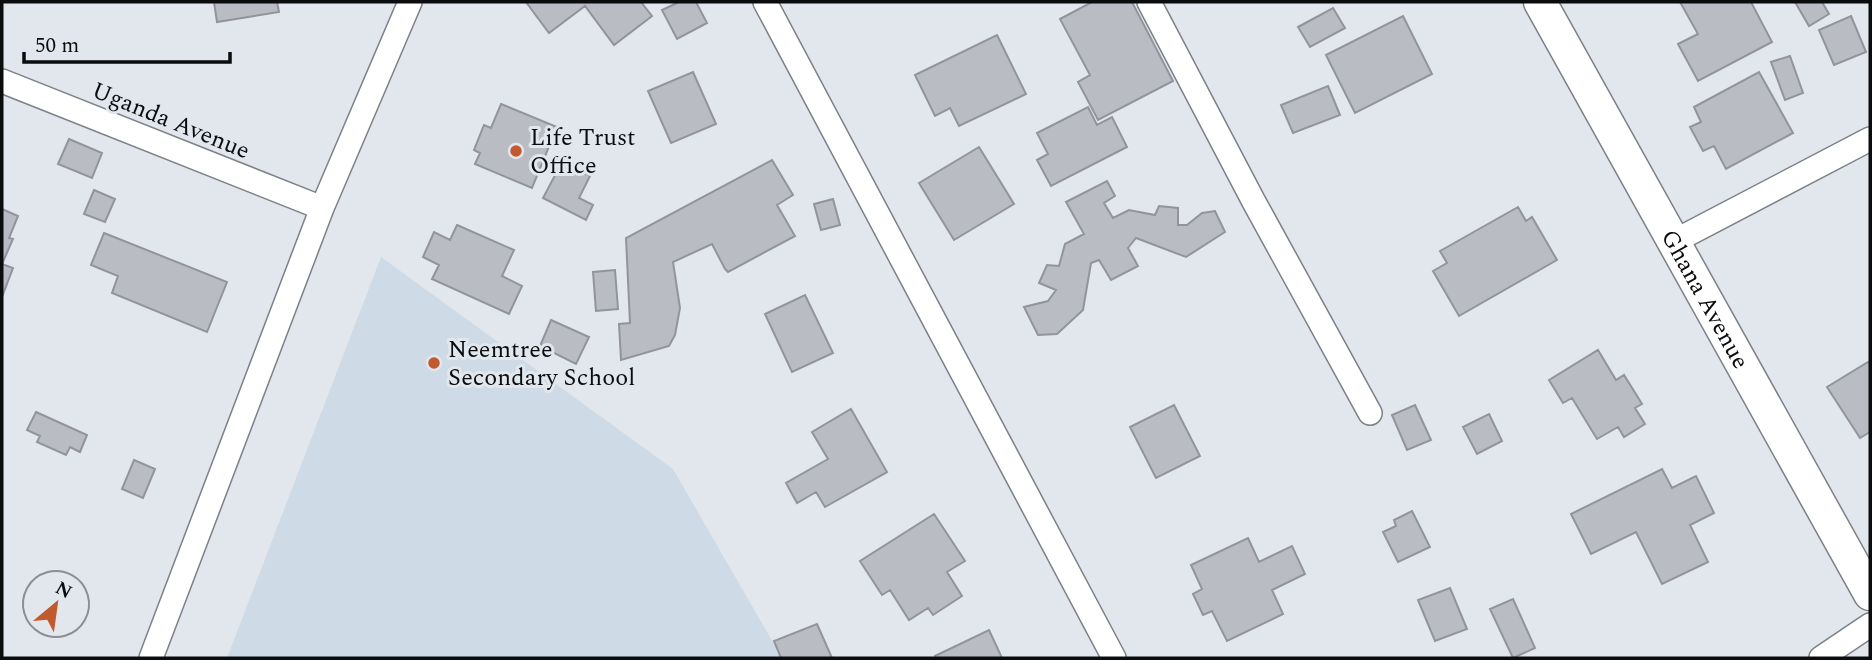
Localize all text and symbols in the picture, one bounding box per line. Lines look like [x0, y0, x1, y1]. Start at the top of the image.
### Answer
scale bar [24, 21, 231, 65]
text: 50 m [35, 30, 79, 62]
street label: Uganda Avenue [86, 73, 255, 169]
place label: Life Trust Office [530, 120, 636, 184]
marker: Life Trust Office [508, 143, 524, 159]
street label: Ghana Avenue [1651, 223, 1758, 376]
place label: Neemtree Secondary School [448, 332, 635, 396]
marker: Neemtree Secondary School [426, 355, 442, 371]
north arrow [21, 569, 91, 639]
text: N [50, 574, 77, 607]

